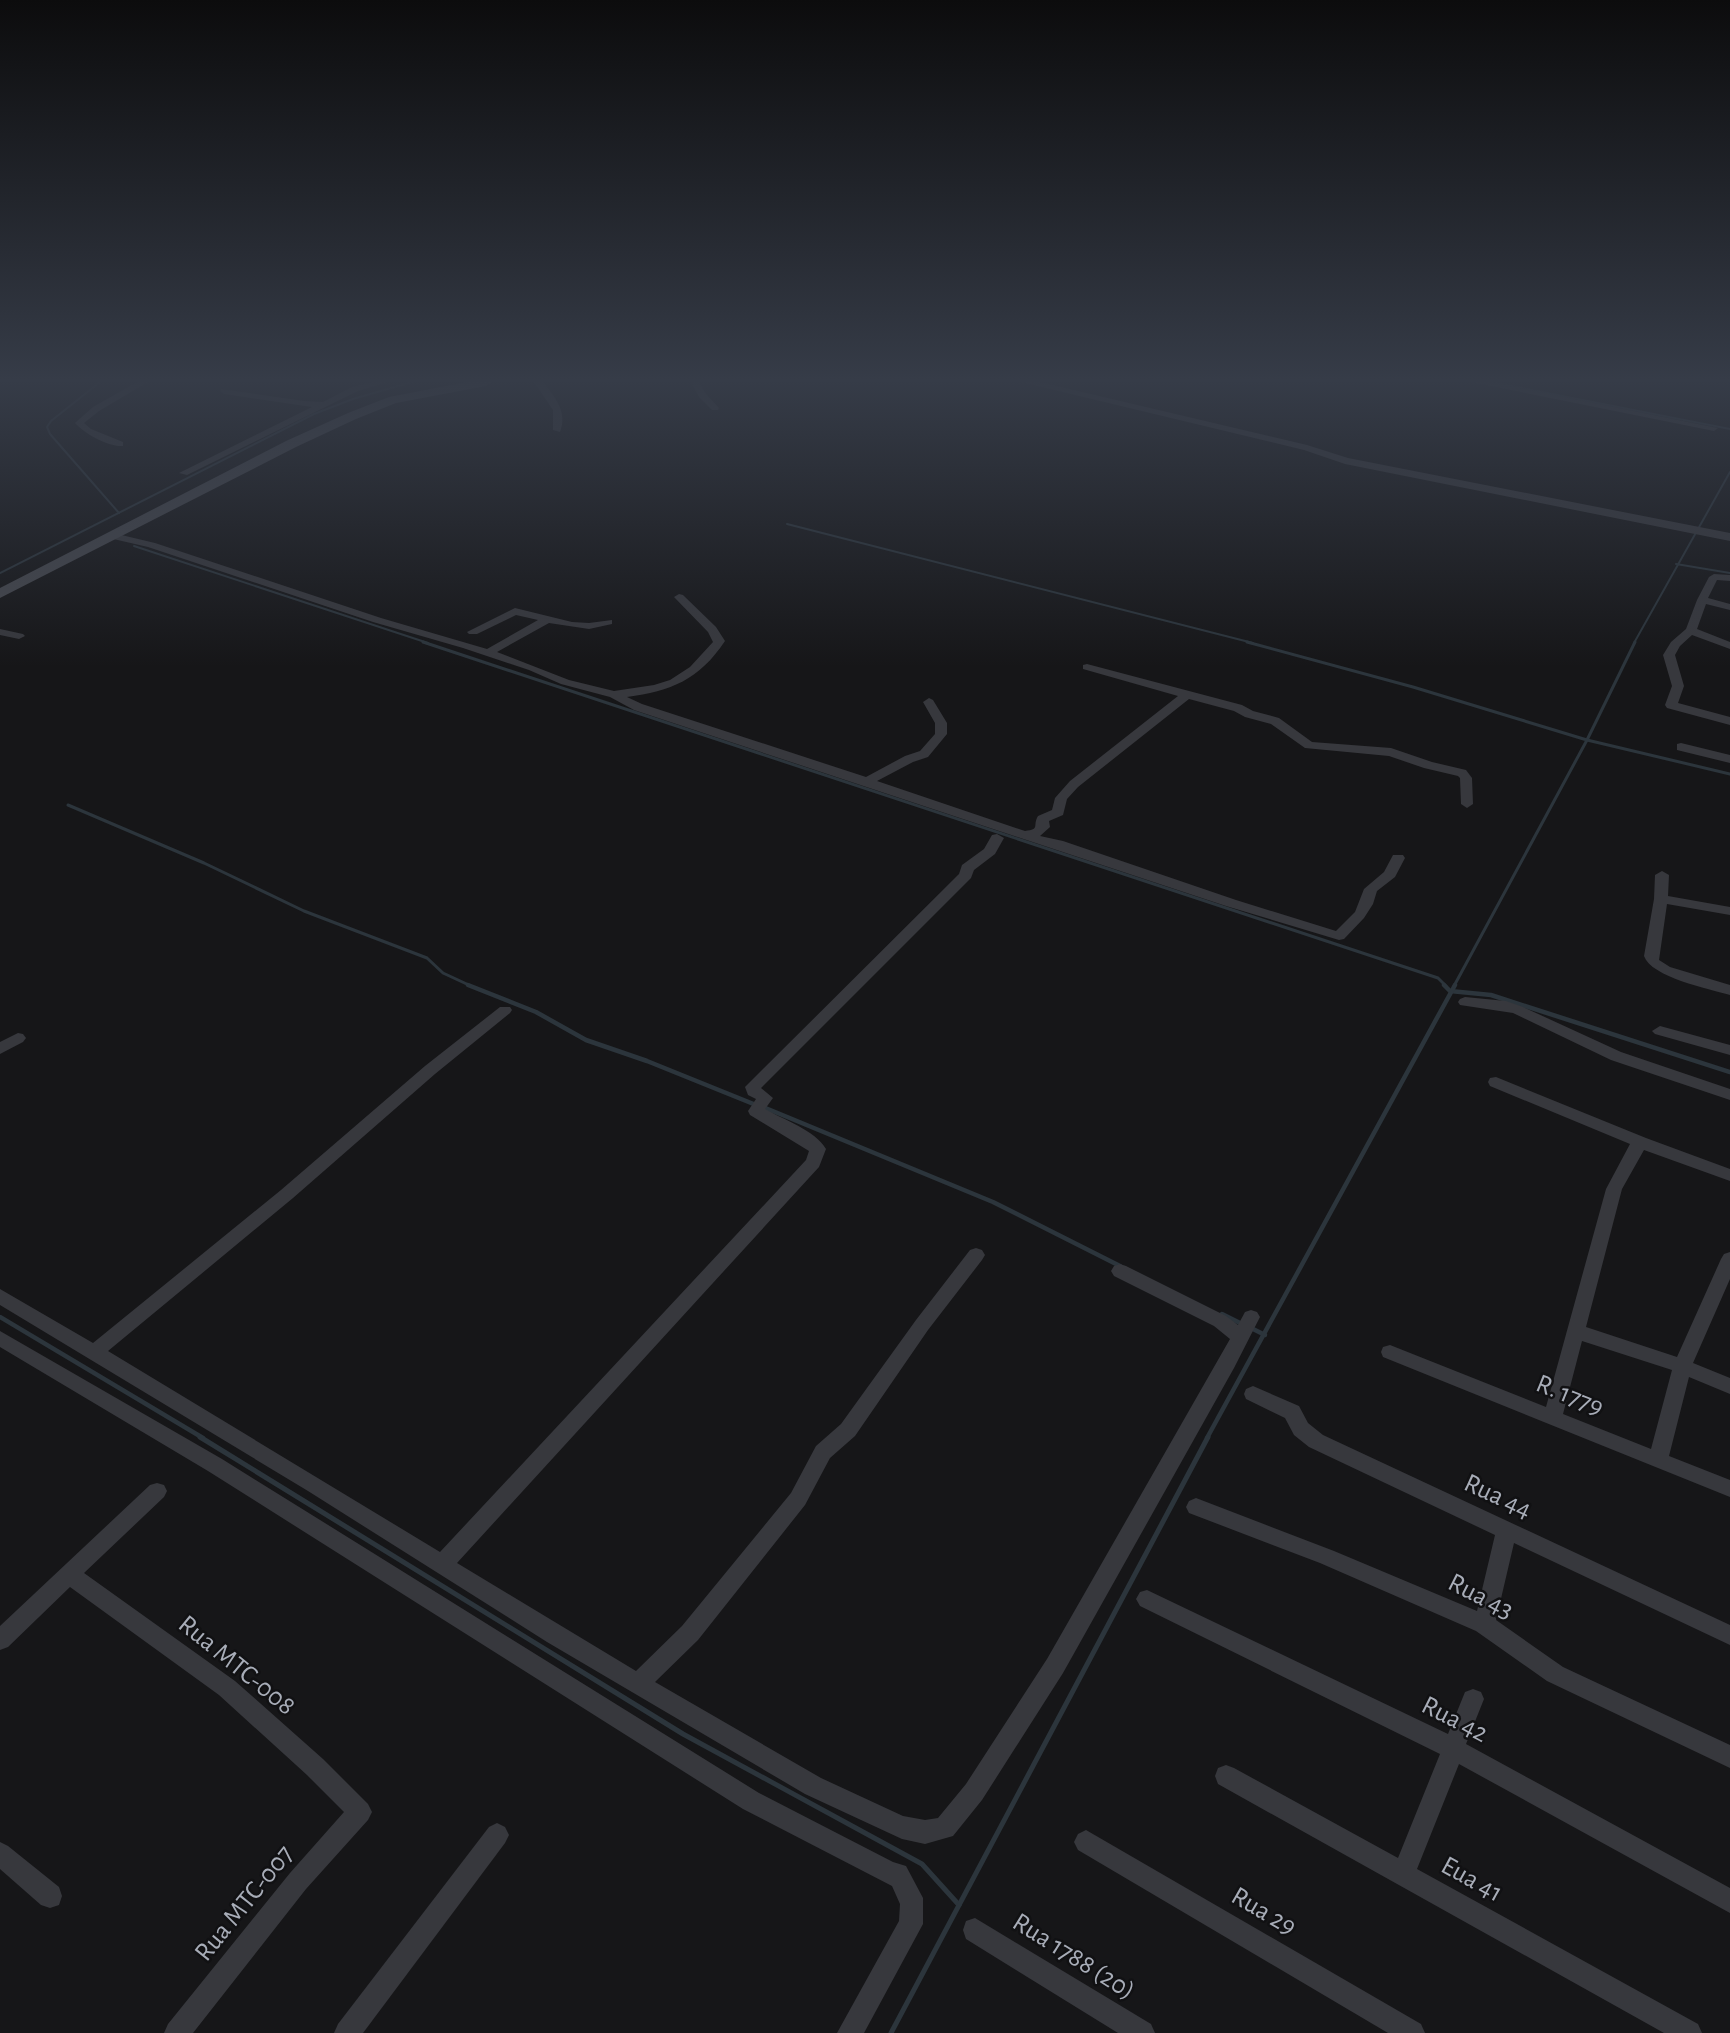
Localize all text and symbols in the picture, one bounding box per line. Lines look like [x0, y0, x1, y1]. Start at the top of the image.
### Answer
street label: R. 1779 [1532, 1369, 1608, 1421]
street label: Rua 44 [1460, 1469, 1536, 1523]
street label: Rua 43 [1444, 1568, 1518, 1624]
street label: Rua MTC-008 [174, 1610, 300, 1720]
street label: Rua 42 [1417, 1691, 1493, 1747]
street label: Rua MTC-007 [189, 1840, 299, 1966]
street label: Eua 41 [1437, 1851, 1507, 1907]
street label: Rua 29 [1227, 1882, 1301, 1940]
street label: Rua 1788 (20) [1008, 1908, 1140, 2004]

